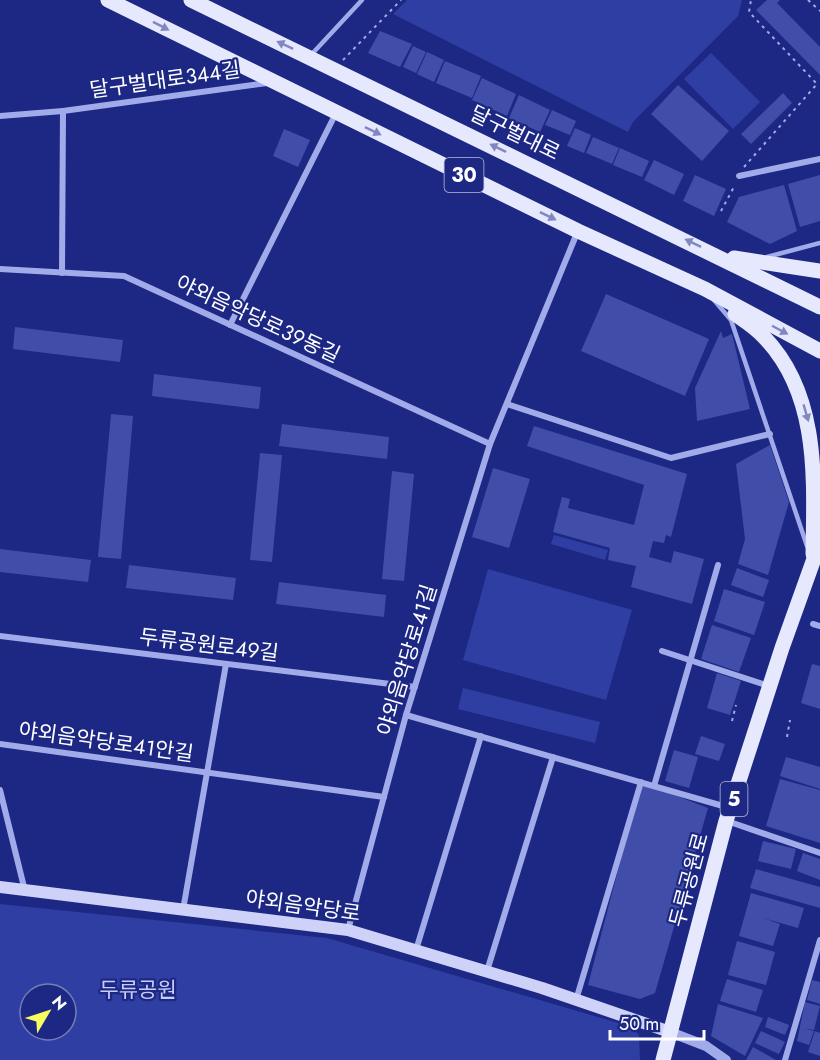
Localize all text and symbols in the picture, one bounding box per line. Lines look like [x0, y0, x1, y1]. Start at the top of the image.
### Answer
one-way arrow [152, 22, 169, 31]
one-way arrow [277, 40, 294, 49]
street label: 달구벌대로344길 [88, 55, 242, 105]
street label: 달구벌대로 [465, 98, 565, 168]
one-way arrow [365, 126, 382, 135]
one-way arrow [490, 144, 507, 153]
road number: 30 [444, 158, 484, 192]
one-way arrow [540, 212, 557, 221]
one-way arrow [684, 238, 701, 247]
street label: 야외음악당로39동길 [171, 268, 345, 370]
one-way arrow [772, 325, 789, 335]
one-way arrow [802, 404, 811, 422]
street label: 야외음악당로41길 [370, 581, 444, 739]
street label: 두류공원로49길 [138, 622, 280, 668]
street label: 야외음악당로41안길 [17, 715, 195, 769]
road number: 5 [720, 782, 748, 816]
street label: 두류공원로 [662, 829, 716, 931]
street label: 야외음악당로 [244, 883, 362, 929]
park label: 두류공원 [99, 975, 177, 1005]
north arrow [18, 982, 78, 1042]
text: N [46, 991, 72, 1015]
scale bar [610, 1003, 704, 1041]
text: 50 m [619, 1011, 659, 1037]

